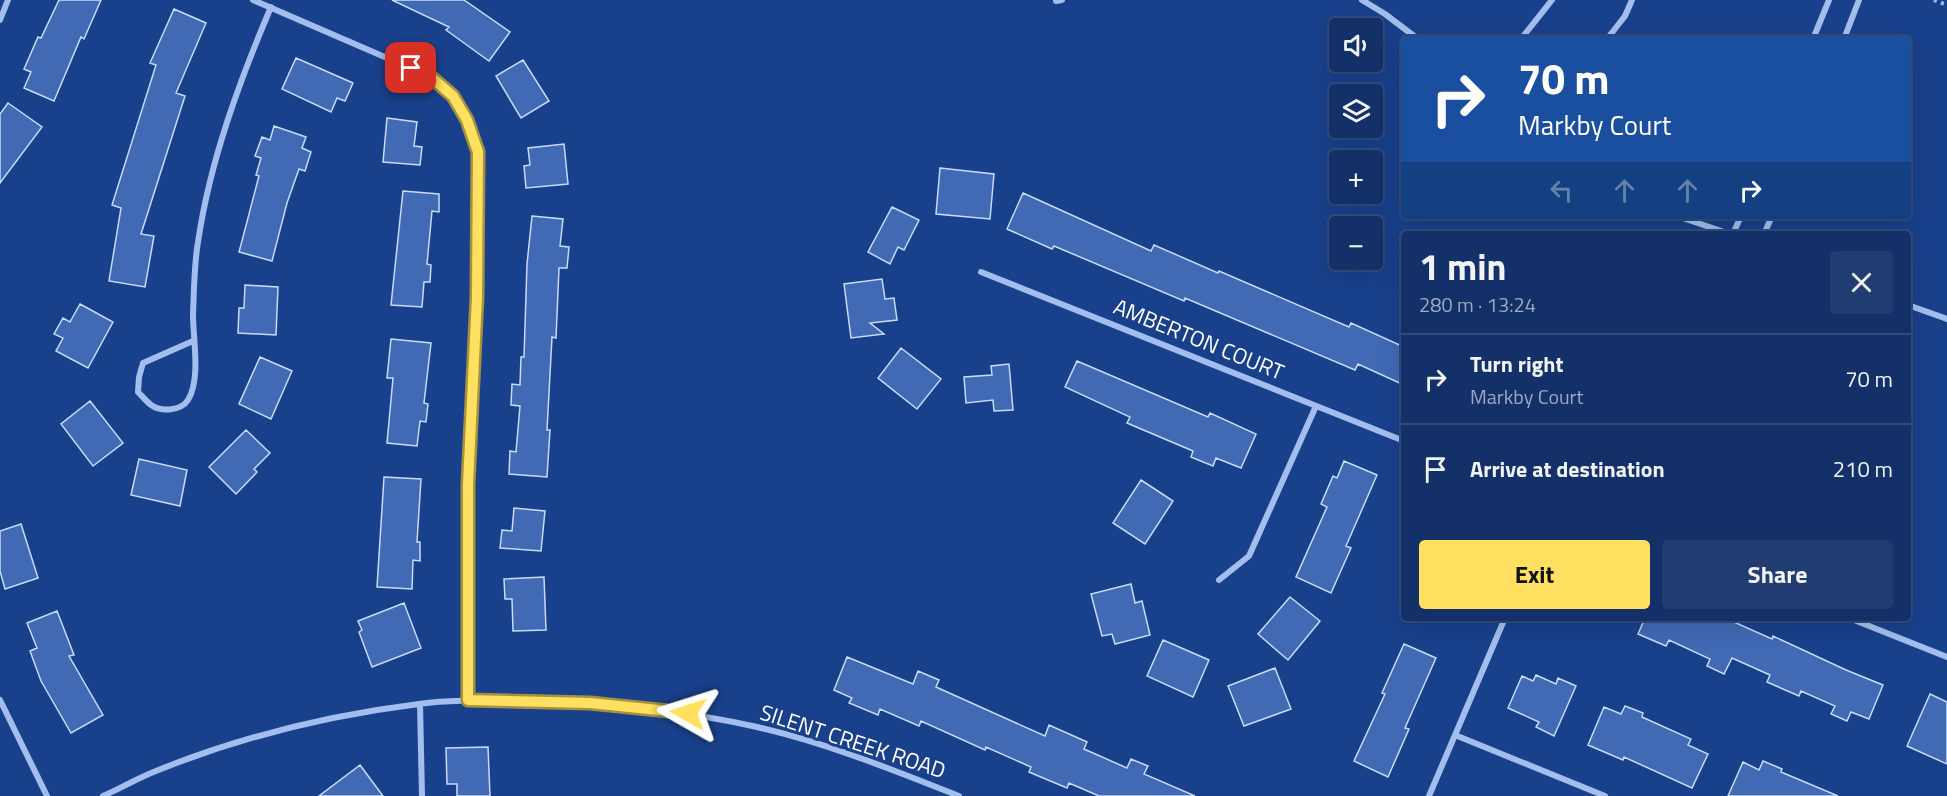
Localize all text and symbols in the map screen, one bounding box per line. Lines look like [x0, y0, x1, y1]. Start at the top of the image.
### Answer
map controls [1329, 18, 1383, 270]
button: sound [1329, 18, 1383, 72]
pin [385, 42, 436, 93]
text: 70 m [1518, 46, 1610, 110]
icon: arrive [394, 51, 427, 84]
icon: right [1419, 60, 1497, 138]
button: layers [1329, 84, 1383, 138]
text: Markby Court [1518, 104, 1671, 145]
button: + [1329, 150, 1383, 204]
icon: left [1545, 174, 1578, 207]
icon: ahead [1608, 174, 1641, 207]
icon: ahead [1671, 174, 1704, 207]
icon: right [1734, 174, 1767, 207]
button: − [1329, 216, 1383, 270]
text: 1 min [1419, 239, 1506, 294]
button: close [1830, 251, 1893, 314]
street label: AMBERTON COURT [1109, 289, 1290, 389]
text: 280 m · 13:24 [1419, 289, 1536, 320]
text: Turn right [1470, 347, 1564, 381]
text: 70 m [1845, 362, 1893, 396]
icon: right [1419, 363, 1452, 396]
text: Markby Court [1470, 381, 1584, 412]
text: Arrive at destination [1470, 452, 1665, 486]
text: 210 m [1833, 452, 1893, 486]
icon: arrive [1419, 453, 1452, 486]
button: Exit [1419, 540, 1650, 609]
button: Share [1662, 540, 1893, 609]
position arrow [656, 681, 720, 745]
street label: SILENT CREEK ROAD [756, 695, 950, 787]

